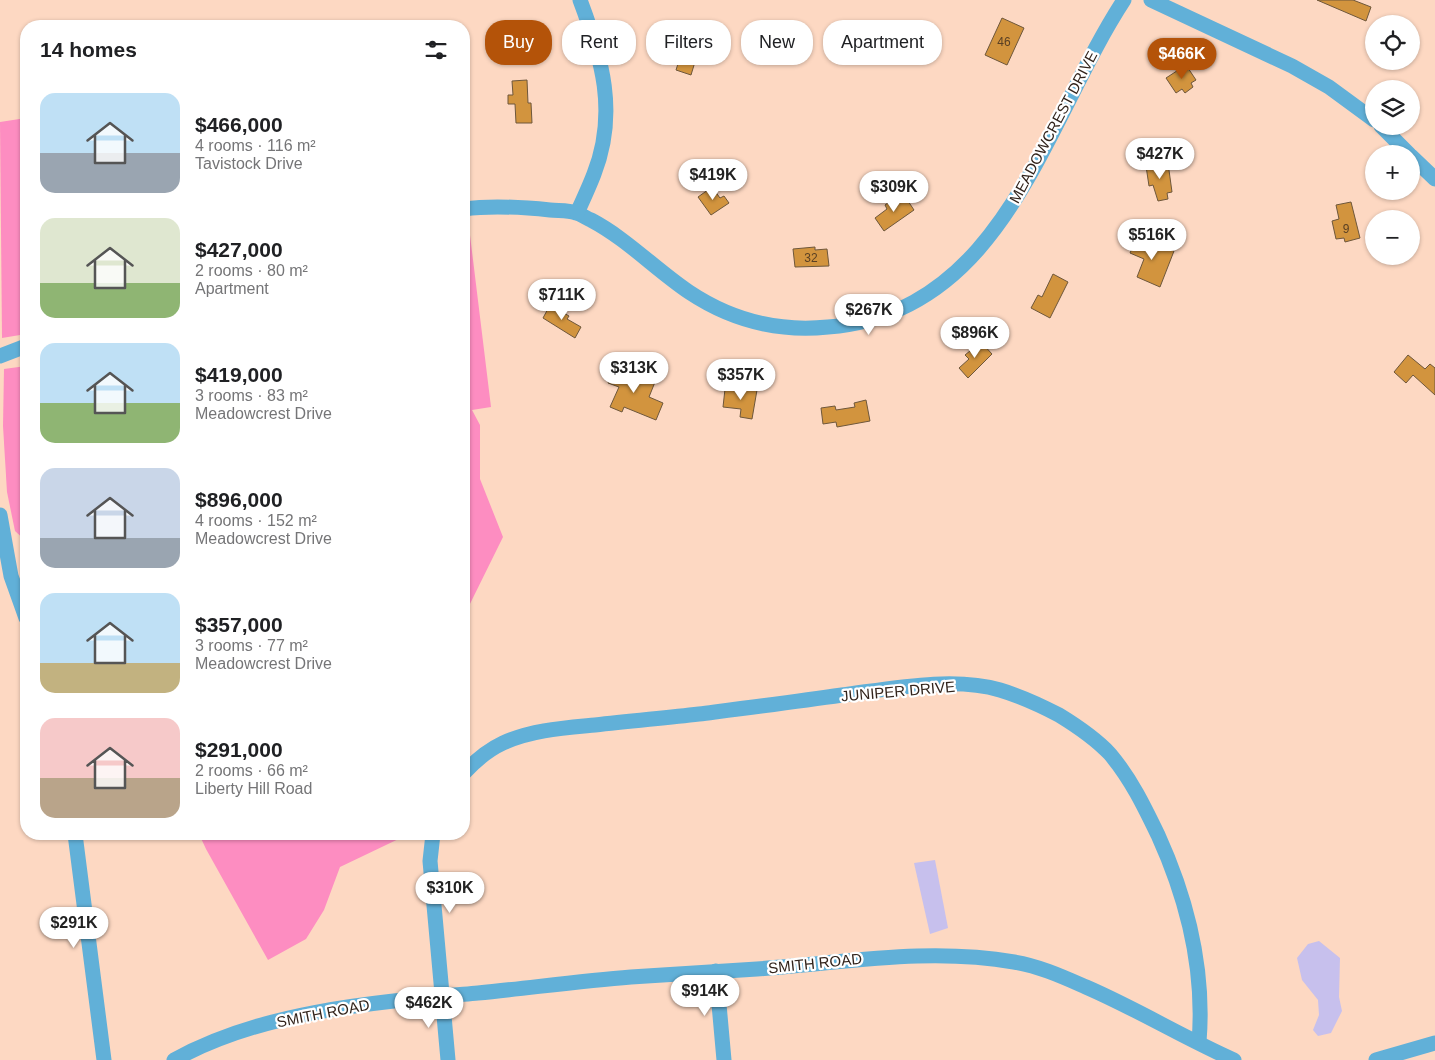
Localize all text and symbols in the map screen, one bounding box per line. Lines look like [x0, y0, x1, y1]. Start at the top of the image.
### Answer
map controls [1365, 15, 1420, 265]
button: locate [1365, 15, 1420, 70]
chip: Buy [485, 20, 552, 65]
chip: Rent [562, 20, 636, 65]
chip: Filters [646, 20, 731, 65]
chip: New [741, 20, 813, 65]
chip: Apartment [823, 20, 942, 65]
house number: 46 [997, 35, 1011, 49]
icon: filters [422, 36, 450, 64]
text: 14 homes [40, 38, 137, 61]
pin: $466K [1147, 38, 1217, 80]
text: $466K [1158, 45, 1206, 62]
street label: MEADOWCREST DRIVE [1006, 48, 1100, 206]
button: layers [1365, 80, 1420, 135]
icon: home [80, 113, 140, 173]
text: $466,000 [195, 113, 283, 136]
text: 4 rooms · 116 m² [195, 137, 316, 154]
pin: $427K [1125, 138, 1195, 180]
text: $427K [1136, 145, 1184, 162]
button: + [1365, 145, 1420, 200]
text: Tavistock Drive [195, 155, 303, 172]
pin: $419K [678, 158, 748, 201]
text: $419K [689, 166, 737, 183]
pin: $309K [859, 170, 929, 213]
text: $309K [870, 178, 918, 195]
button: − [1365, 210, 1420, 265]
pin: $516K [1117, 218, 1187, 261]
house number: 9 [1343, 222, 1350, 236]
text: $516K [1128, 226, 1176, 243]
icon: home [80, 238, 140, 298]
text: $427,000 [195, 238, 283, 261]
house number: 32 [804, 251, 818, 265]
text: 2 rooms · 80 m² [195, 262, 308, 279]
pin: $711K [527, 278, 597, 321]
text: Apartment [195, 280, 269, 297]
text: $711K [539, 286, 585, 303]
pin: $267K [834, 294, 904, 336]
text: $267K [845, 301, 893, 318]
pin: $896K [940, 316, 1010, 359]
text: $896K [951, 324, 999, 341]
pin: $313K [599, 352, 669, 394]
pin: $357K [706, 358, 776, 401]
text: $313K [610, 359, 658, 376]
icon: home [80, 363, 140, 423]
text: $419,000 [195, 363, 283, 386]
text: $357K [717, 366, 765, 383]
text: 3 rooms · 83 m² [195, 387, 308, 404]
text: Meadowcrest Drive [195, 405, 332, 422]
icon: home [80, 488, 140, 548]
text: $896,000 [195, 488, 283, 511]
text: 4 rooms · 152 m² [195, 512, 317, 529]
text: Meadowcrest Drive [195, 530, 332, 547]
icon: home [80, 613, 140, 673]
text: $357,000 [195, 613, 283, 636]
text: 3 rooms · 77 m² [195, 637, 308, 654]
text: Meadowcrest Drive [195, 655, 332, 672]
street label: JUNIPER DRIVE [840, 678, 956, 704]
icon: home [80, 738, 140, 798]
text: $291,000 [195, 738, 283, 761]
text: 2 rooms · 66 m² [195, 762, 308, 779]
text: Liberty Hill Road [195, 780, 312, 797]
pin: $310K [415, 872, 485, 914]
text: $310K [426, 879, 474, 896]
pin: $291K [39, 906, 109, 949]
text: $291K [50, 914, 98, 931]
street label: SMITH ROAD [767, 950, 863, 976]
pin: $914K [670, 974, 740, 1017]
text: $914K [681, 982, 729, 999]
pin: $462K [394, 986, 464, 1029]
text: $462K [405, 994, 453, 1011]
street label: SMITH ROAD [275, 996, 371, 1030]

